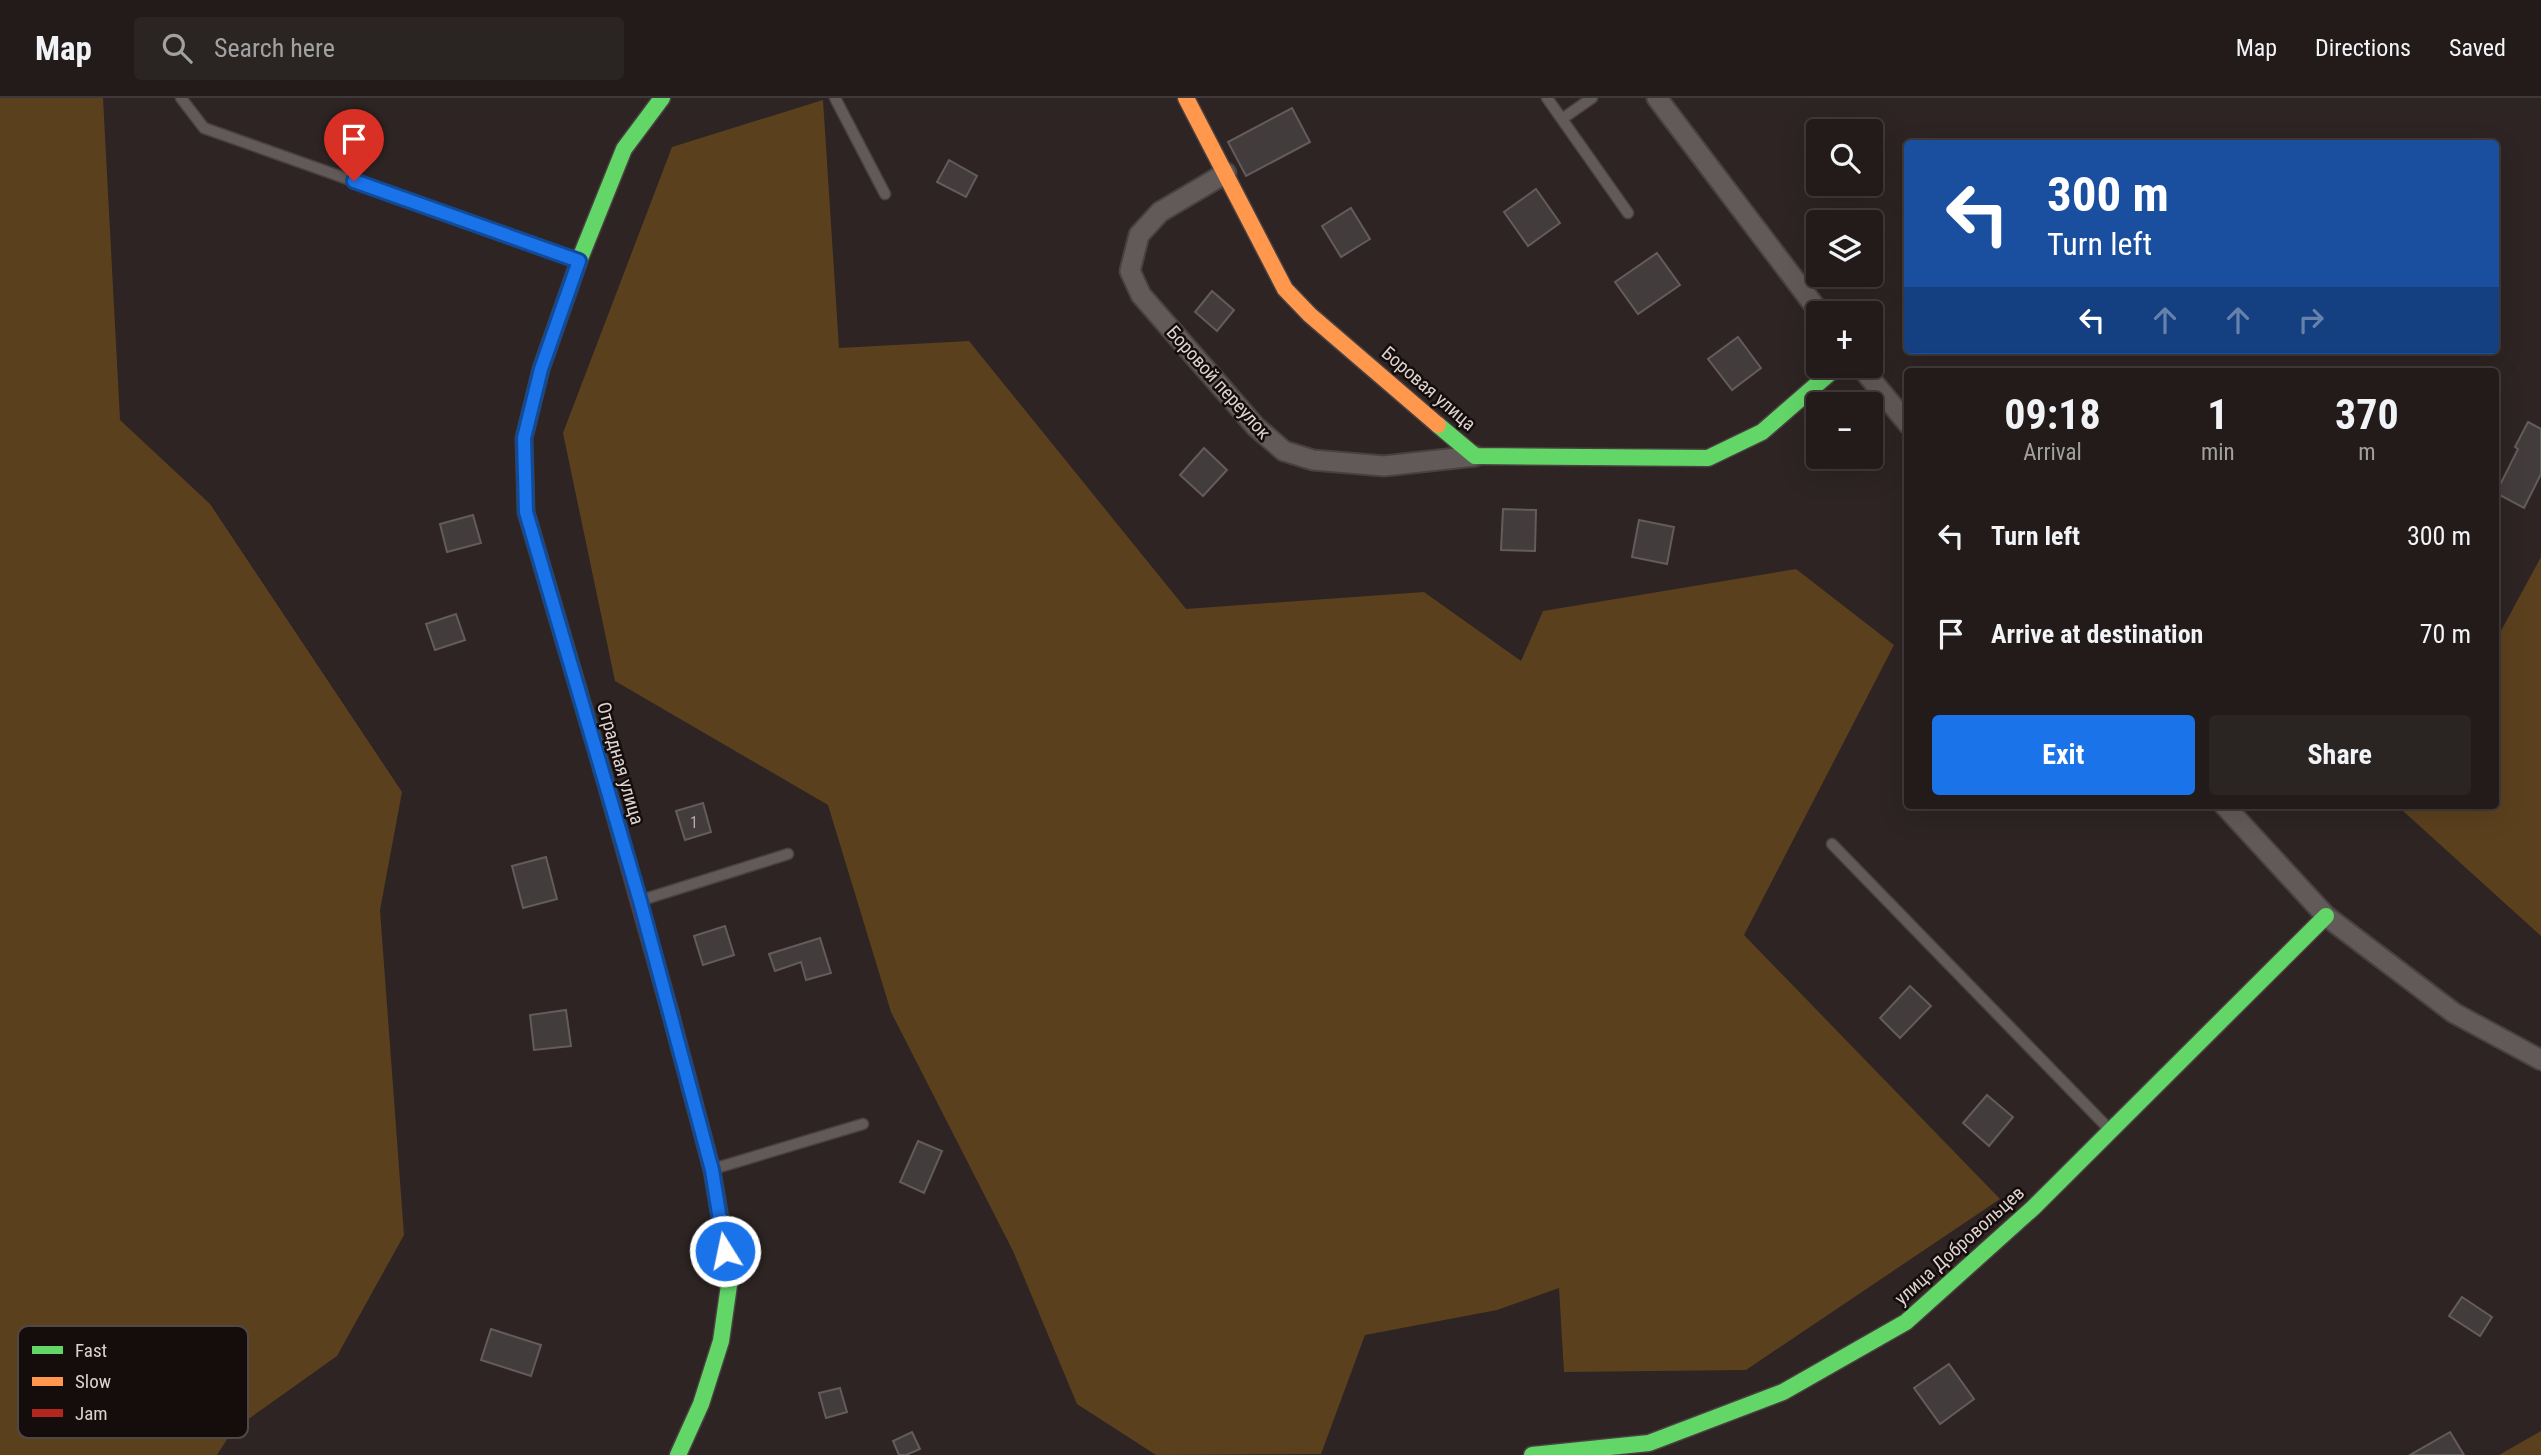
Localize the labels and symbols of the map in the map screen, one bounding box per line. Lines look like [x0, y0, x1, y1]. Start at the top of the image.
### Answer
pin [324, 109, 384, 181]
street label: Боровой переулок [1162, 321, 1276, 444]
street label: Боровая улица [1377, 341, 1480, 435]
street label: Отрадная улица [592, 699, 649, 827]
house number: 1 [690, 813, 698, 832]
street label: улица Добровольцев [1890, 1181, 2029, 1310]
position arrow [688, 1214, 762, 1288]
legend [18, 1326, 248, 1438]
text: Fast [75, 1339, 107, 1362]
text: Slow [75, 1370, 111, 1393]
text: Jam [75, 1402, 108, 1425]

